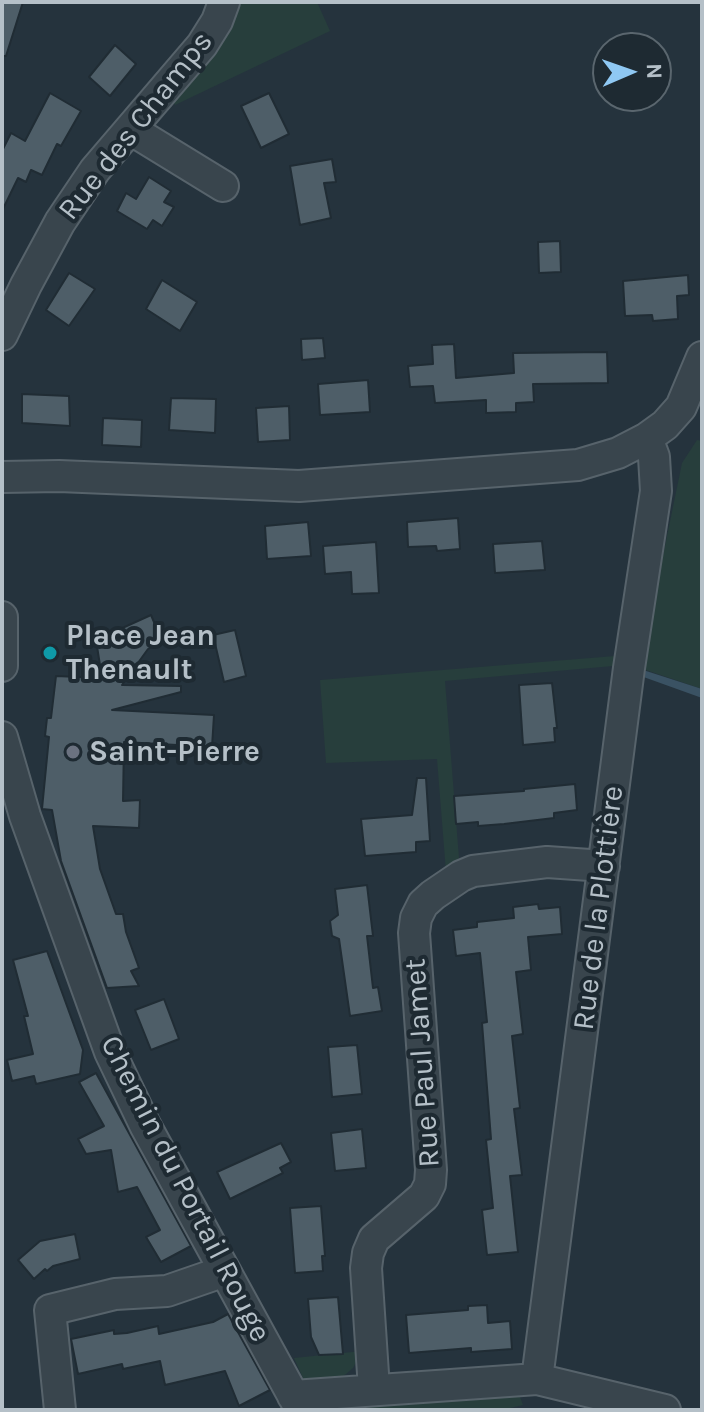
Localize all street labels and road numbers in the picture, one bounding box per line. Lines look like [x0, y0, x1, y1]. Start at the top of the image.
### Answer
street label: Rue des Champs [51, 24, 221, 228]
street label: Rue de la Plottière [566, 784, 632, 1032]
street label: Rue Paul Jamet [398, 957, 448, 1169]
street label: Chemin du Portail Rouge [92, 1030, 278, 1348]

